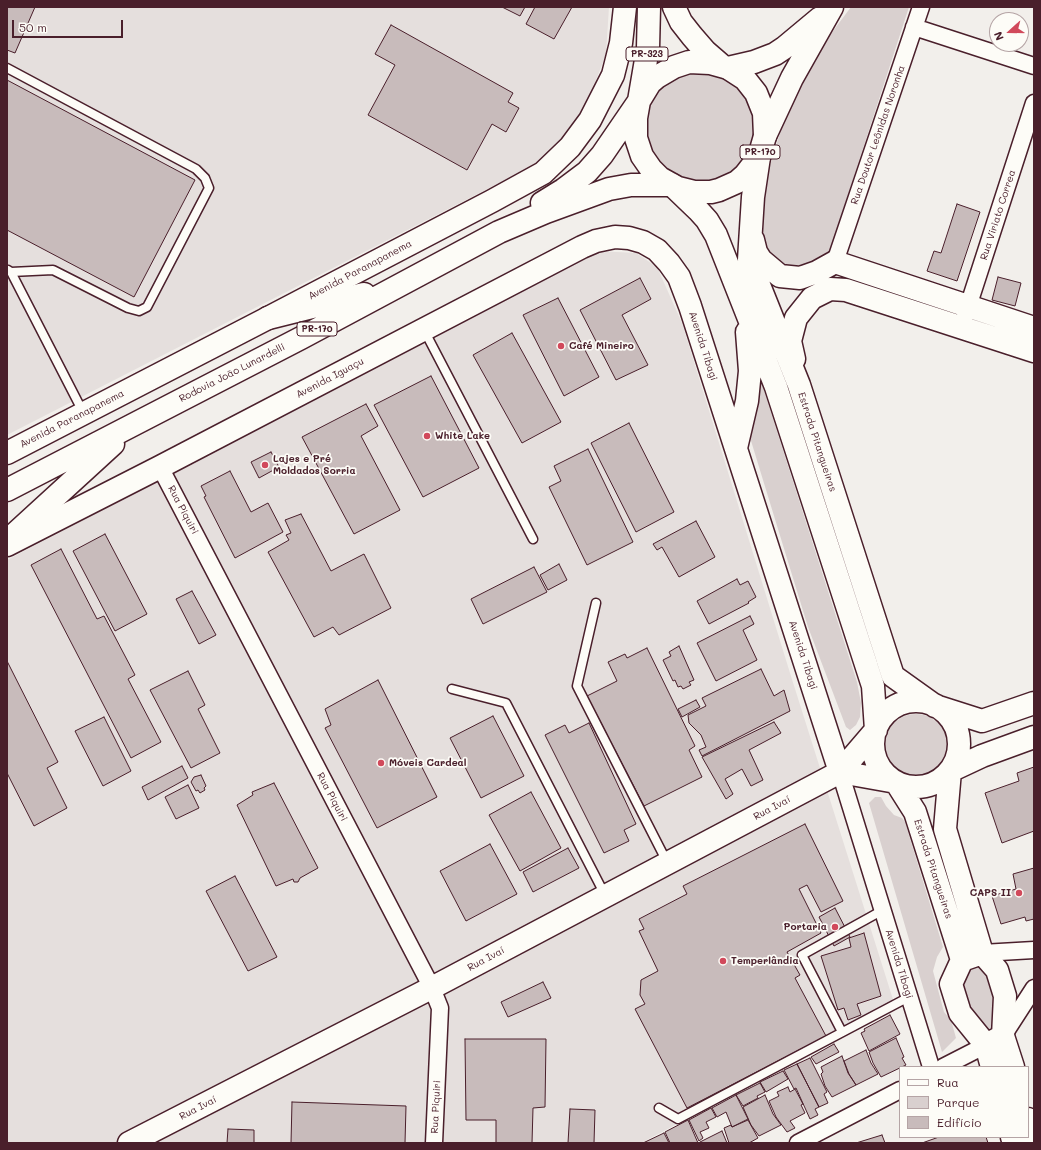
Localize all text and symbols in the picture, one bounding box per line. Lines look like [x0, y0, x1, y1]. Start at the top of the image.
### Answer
scale bar [14, 12, 125, 38]
north arrow [989, 12, 1029, 52]
text: 50 m [19, 19, 47, 35]
text: N [990, 30, 1007, 43]
road number: PR-323 [626, 47, 668, 61]
street label: Rua Doutor Leônidas Noronha [848, 64, 908, 206]
road number: PR-170 [740, 145, 780, 159]
street label: Rua Viriato Correa [978, 168, 1018, 262]
street label: Avenida Paranapanema [306, 238, 414, 302]
street label: Avenida Tibagi [686, 310, 720, 382]
road number: PR-170 [297, 322, 337, 336]
place label: Café Mineiro [569, 340, 634, 352]
street label: Rodovia João Lunardelli [177, 341, 287, 405]
marker: Café Mineiro [556, 341, 566, 351]
street label: Avenida Iguaçu [294, 355, 366, 401]
street label: Avenida Paranapanema [18, 387, 126, 451]
street label: Estrada Pitangueiras [795, 391, 839, 493]
place label: White Lake [435, 430, 490, 442]
marker: White Lake [422, 431, 432, 441]
place label: Lajes e Pré Moldados Sorria [273, 453, 356, 476]
marker: Lajes e Pré Moldados Sorria [260, 460, 270, 470]
street label: Rua Piquiri [165, 484, 201, 536]
street label: Avenida Tibagi [786, 619, 820, 691]
place label: Móveis Cardeal [389, 757, 466, 769]
marker: Móveis Cardeal [376, 758, 386, 768]
street label: Rua Piquiri [314, 771, 350, 823]
street label: Rua Ivaí [751, 793, 793, 823]
street label: Estrada Pitangueiras [911, 818, 955, 920]
place label: CAPS II [970, 887, 1011, 899]
marker: CAPS II [1014, 888, 1024, 898]
place label: Portaria [784, 921, 827, 933]
marker: Portaria [830, 922, 840, 932]
street label: Avenida Tibagi [883, 928, 915, 1000]
street label: Rua Ivaí [465, 944, 507, 974]
place label: Temperlândia [731, 955, 799, 967]
marker: Temperlândia [718, 956, 728, 966]
legend [899, 1066, 1029, 1138]
text: Rua [937, 1074, 959, 1090]
street label: Rua Piquiri [429, 1080, 443, 1134]
street label: Rua Ivaí [177, 1093, 219, 1123]
text: Parque [937, 1094, 980, 1110]
text: Edifício [937, 1114, 981, 1130]

